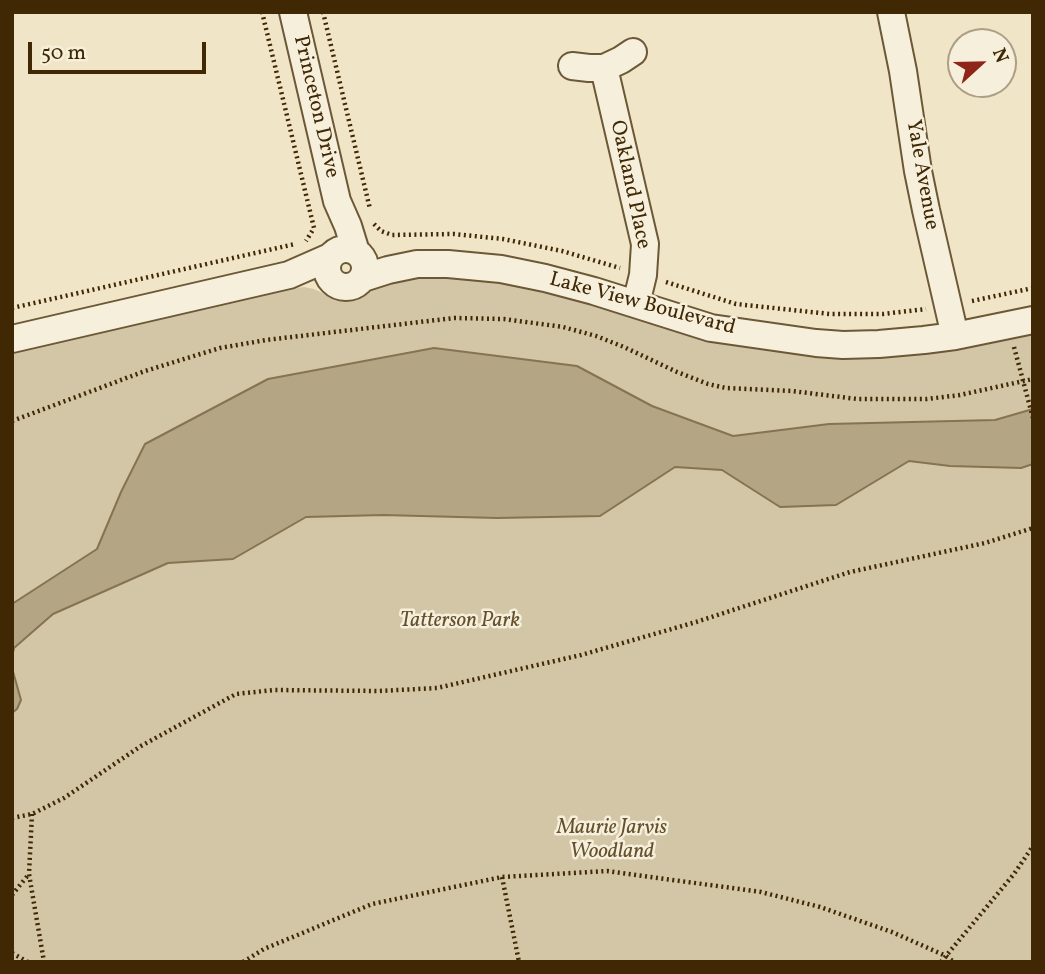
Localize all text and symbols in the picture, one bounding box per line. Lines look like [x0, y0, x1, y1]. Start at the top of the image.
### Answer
scale bar [32, 28, 210, 72]
north arrow [947, 28, 1017, 98]
street label: Princeton Drive [286, 33, 344, 181]
text: 50 m [41, 39, 86, 68]
text: N [985, 45, 1014, 67]
street label: Oakland Place [603, 118, 655, 252]
street label: Yale Avenue [899, 118, 943, 232]
street label: Lake View Boulevard [546, 268, 738, 342]
park label: Tatterson Park [400, 609, 520, 635]
park label: Maurie Jarvis Woodland [557, 816, 667, 866]

